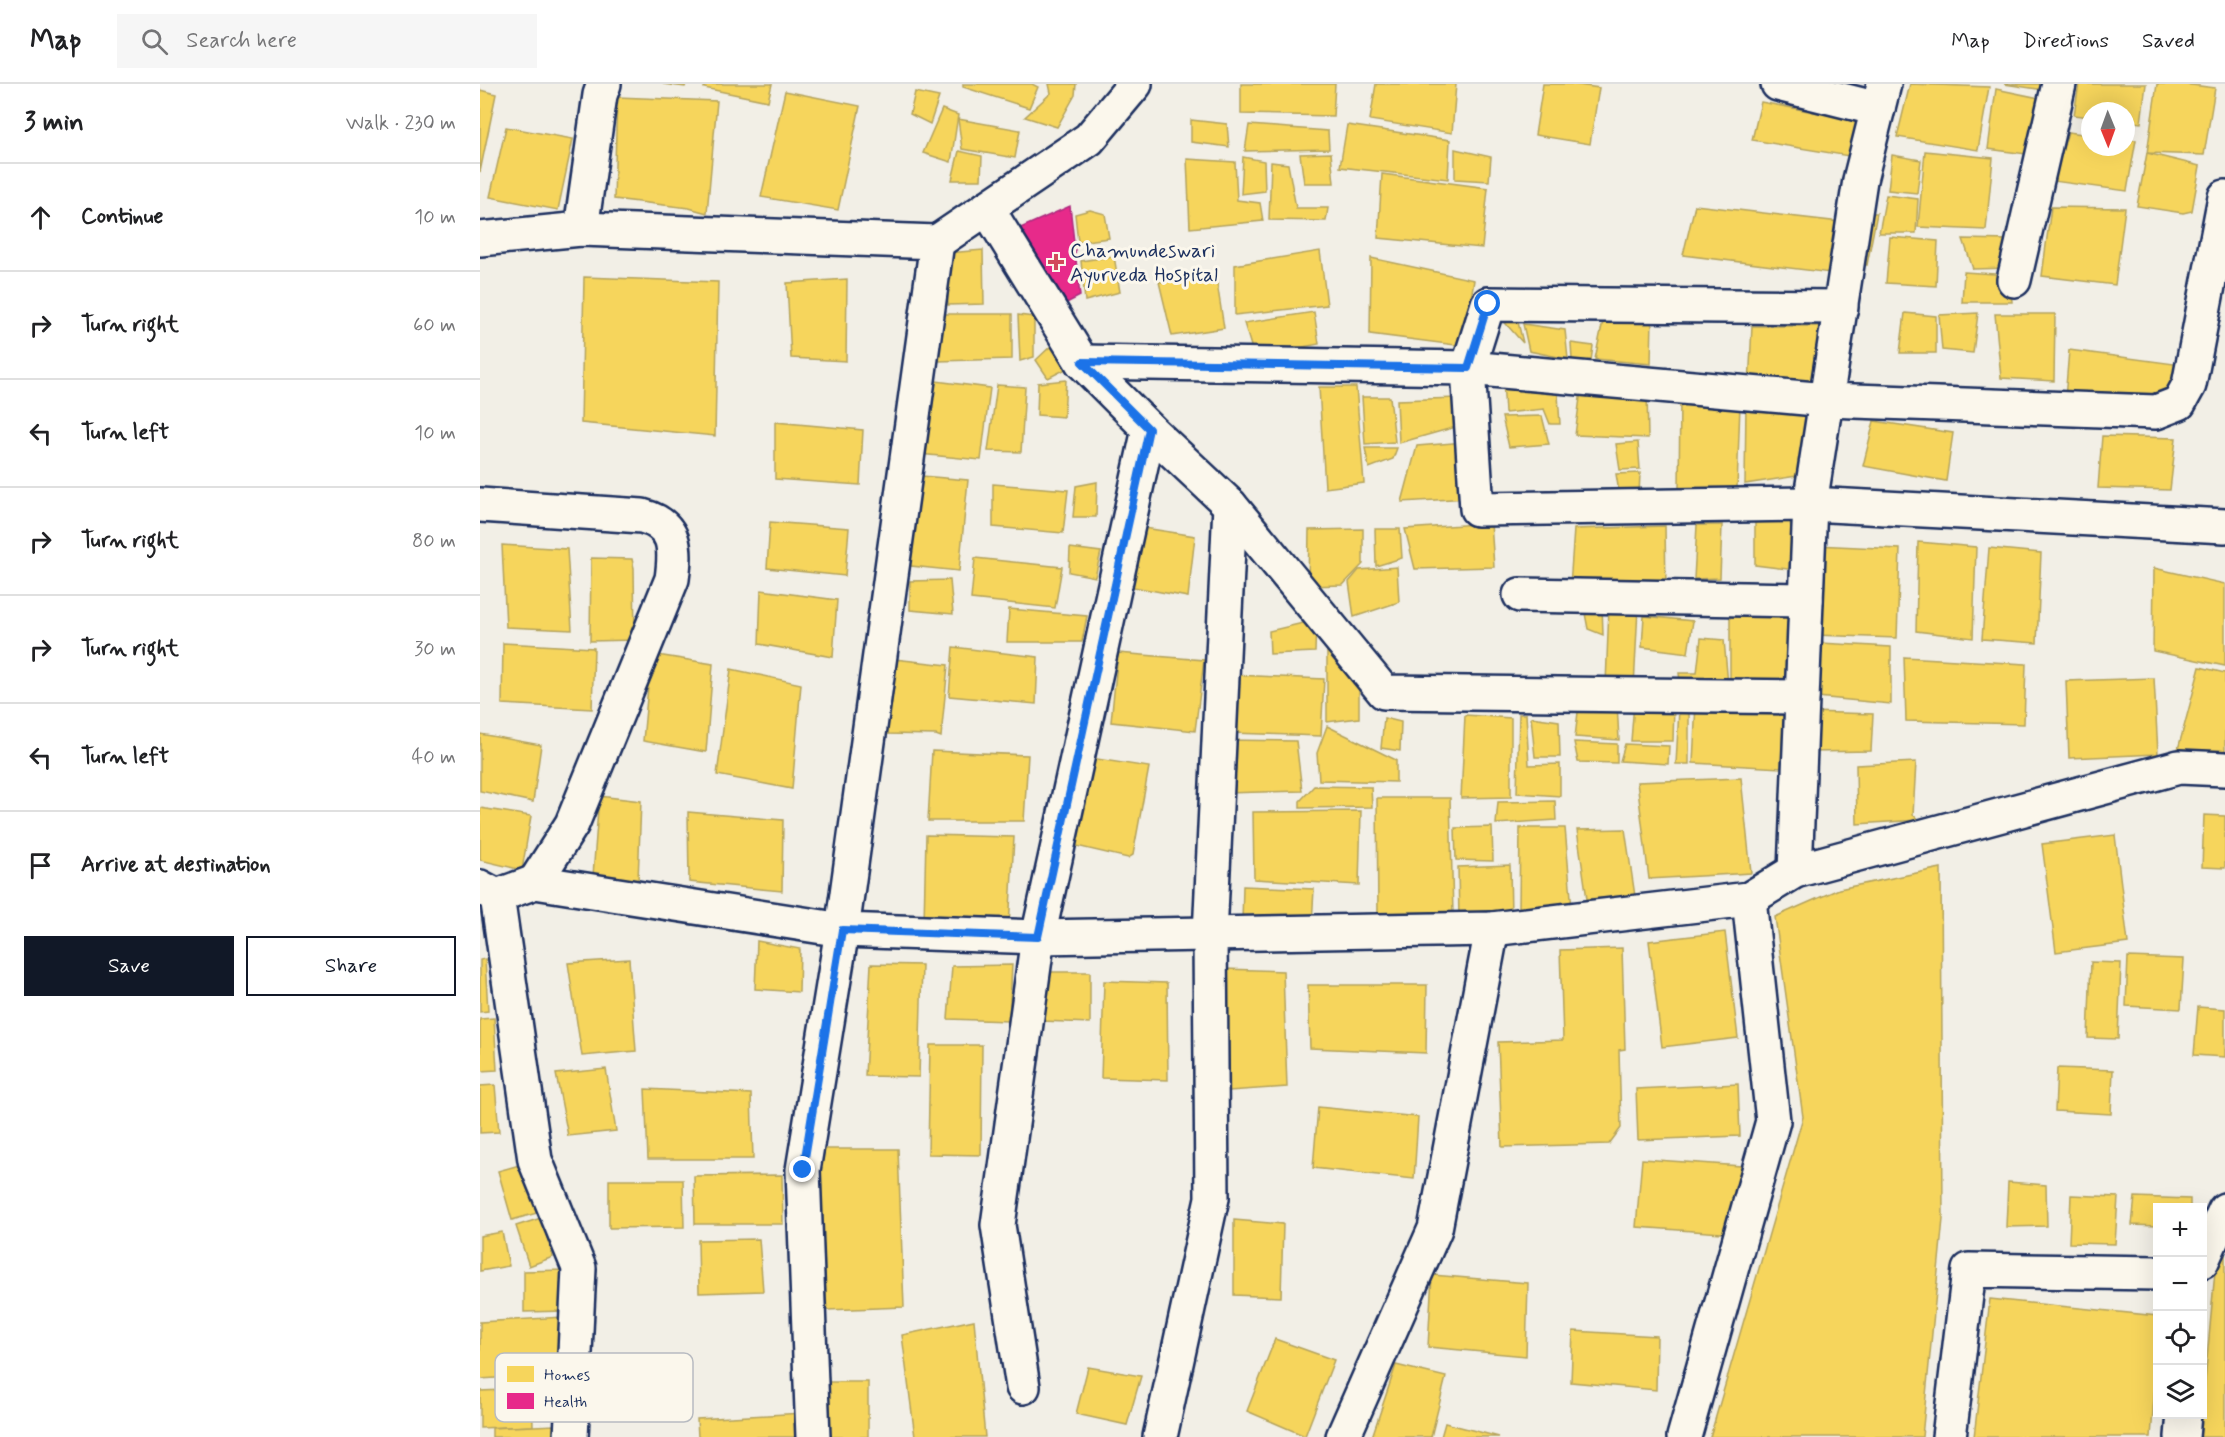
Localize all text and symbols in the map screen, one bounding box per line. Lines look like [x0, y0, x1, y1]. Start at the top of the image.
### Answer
search box [117, 14, 537, 68]
text: Map [30, 23, 81, 60]
icon: search [138, 25, 171, 58]
text: Search here [186, 27, 297, 55]
text: Map [1951, 27, 1990, 55]
text: Directions [2023, 27, 2109, 55]
text: Saved [2142, 27, 2195, 55]
north arrow [2081, 102, 2135, 156]
text: 3 min [24, 106, 84, 140]
text: Walk · 230 m [346, 110, 456, 137]
icon: ahead [24, 201, 57, 234]
text: Continue [81, 203, 163, 231]
text: 10 m [414, 204, 456, 231]
place label: Chamundeswari Ayurveda Hospital [1070, 237, 1218, 289]
marker: Chamundeswari Ayurveda Hospital [1047, 253, 1065, 271]
route start [1474, 290, 1500, 316]
icon: right [24, 309, 57, 342]
text: Turn right [81, 311, 179, 339]
text: 60 m [413, 312, 456, 339]
icon: left [24, 417, 57, 450]
text: Turn left [81, 419, 169, 447]
text: 10 m [414, 420, 456, 447]
icon: right [24, 525, 57, 558]
text: Turn right [81, 527, 179, 555]
text: 80 m [412, 528, 456, 555]
icon: right [24, 633, 57, 666]
text: Turn right [81, 635, 179, 663]
text: 30 m [414, 636, 456, 663]
icon: left [24, 741, 57, 774]
text: Turn left [81, 743, 169, 771]
text: 40 m [412, 744, 456, 771]
icon: arrive [24, 849, 57, 882]
text: Arrive at destination [81, 851, 271, 879]
button: Save [24, 936, 234, 996]
button: Share [246, 936, 456, 996]
route end [789, 1156, 815, 1182]
map controls [2153, 1203, 2207, 1419]
button: + [2153, 1203, 2207, 1257]
button: − [2153, 1257, 2207, 1311]
button: locate [2153, 1311, 2207, 1365]
legend [495, 1353, 693, 1422]
text: Homes [544, 1365, 590, 1386]
button: layers [2153, 1365, 2207, 1419]
text: Health [544, 1392, 587, 1413]

